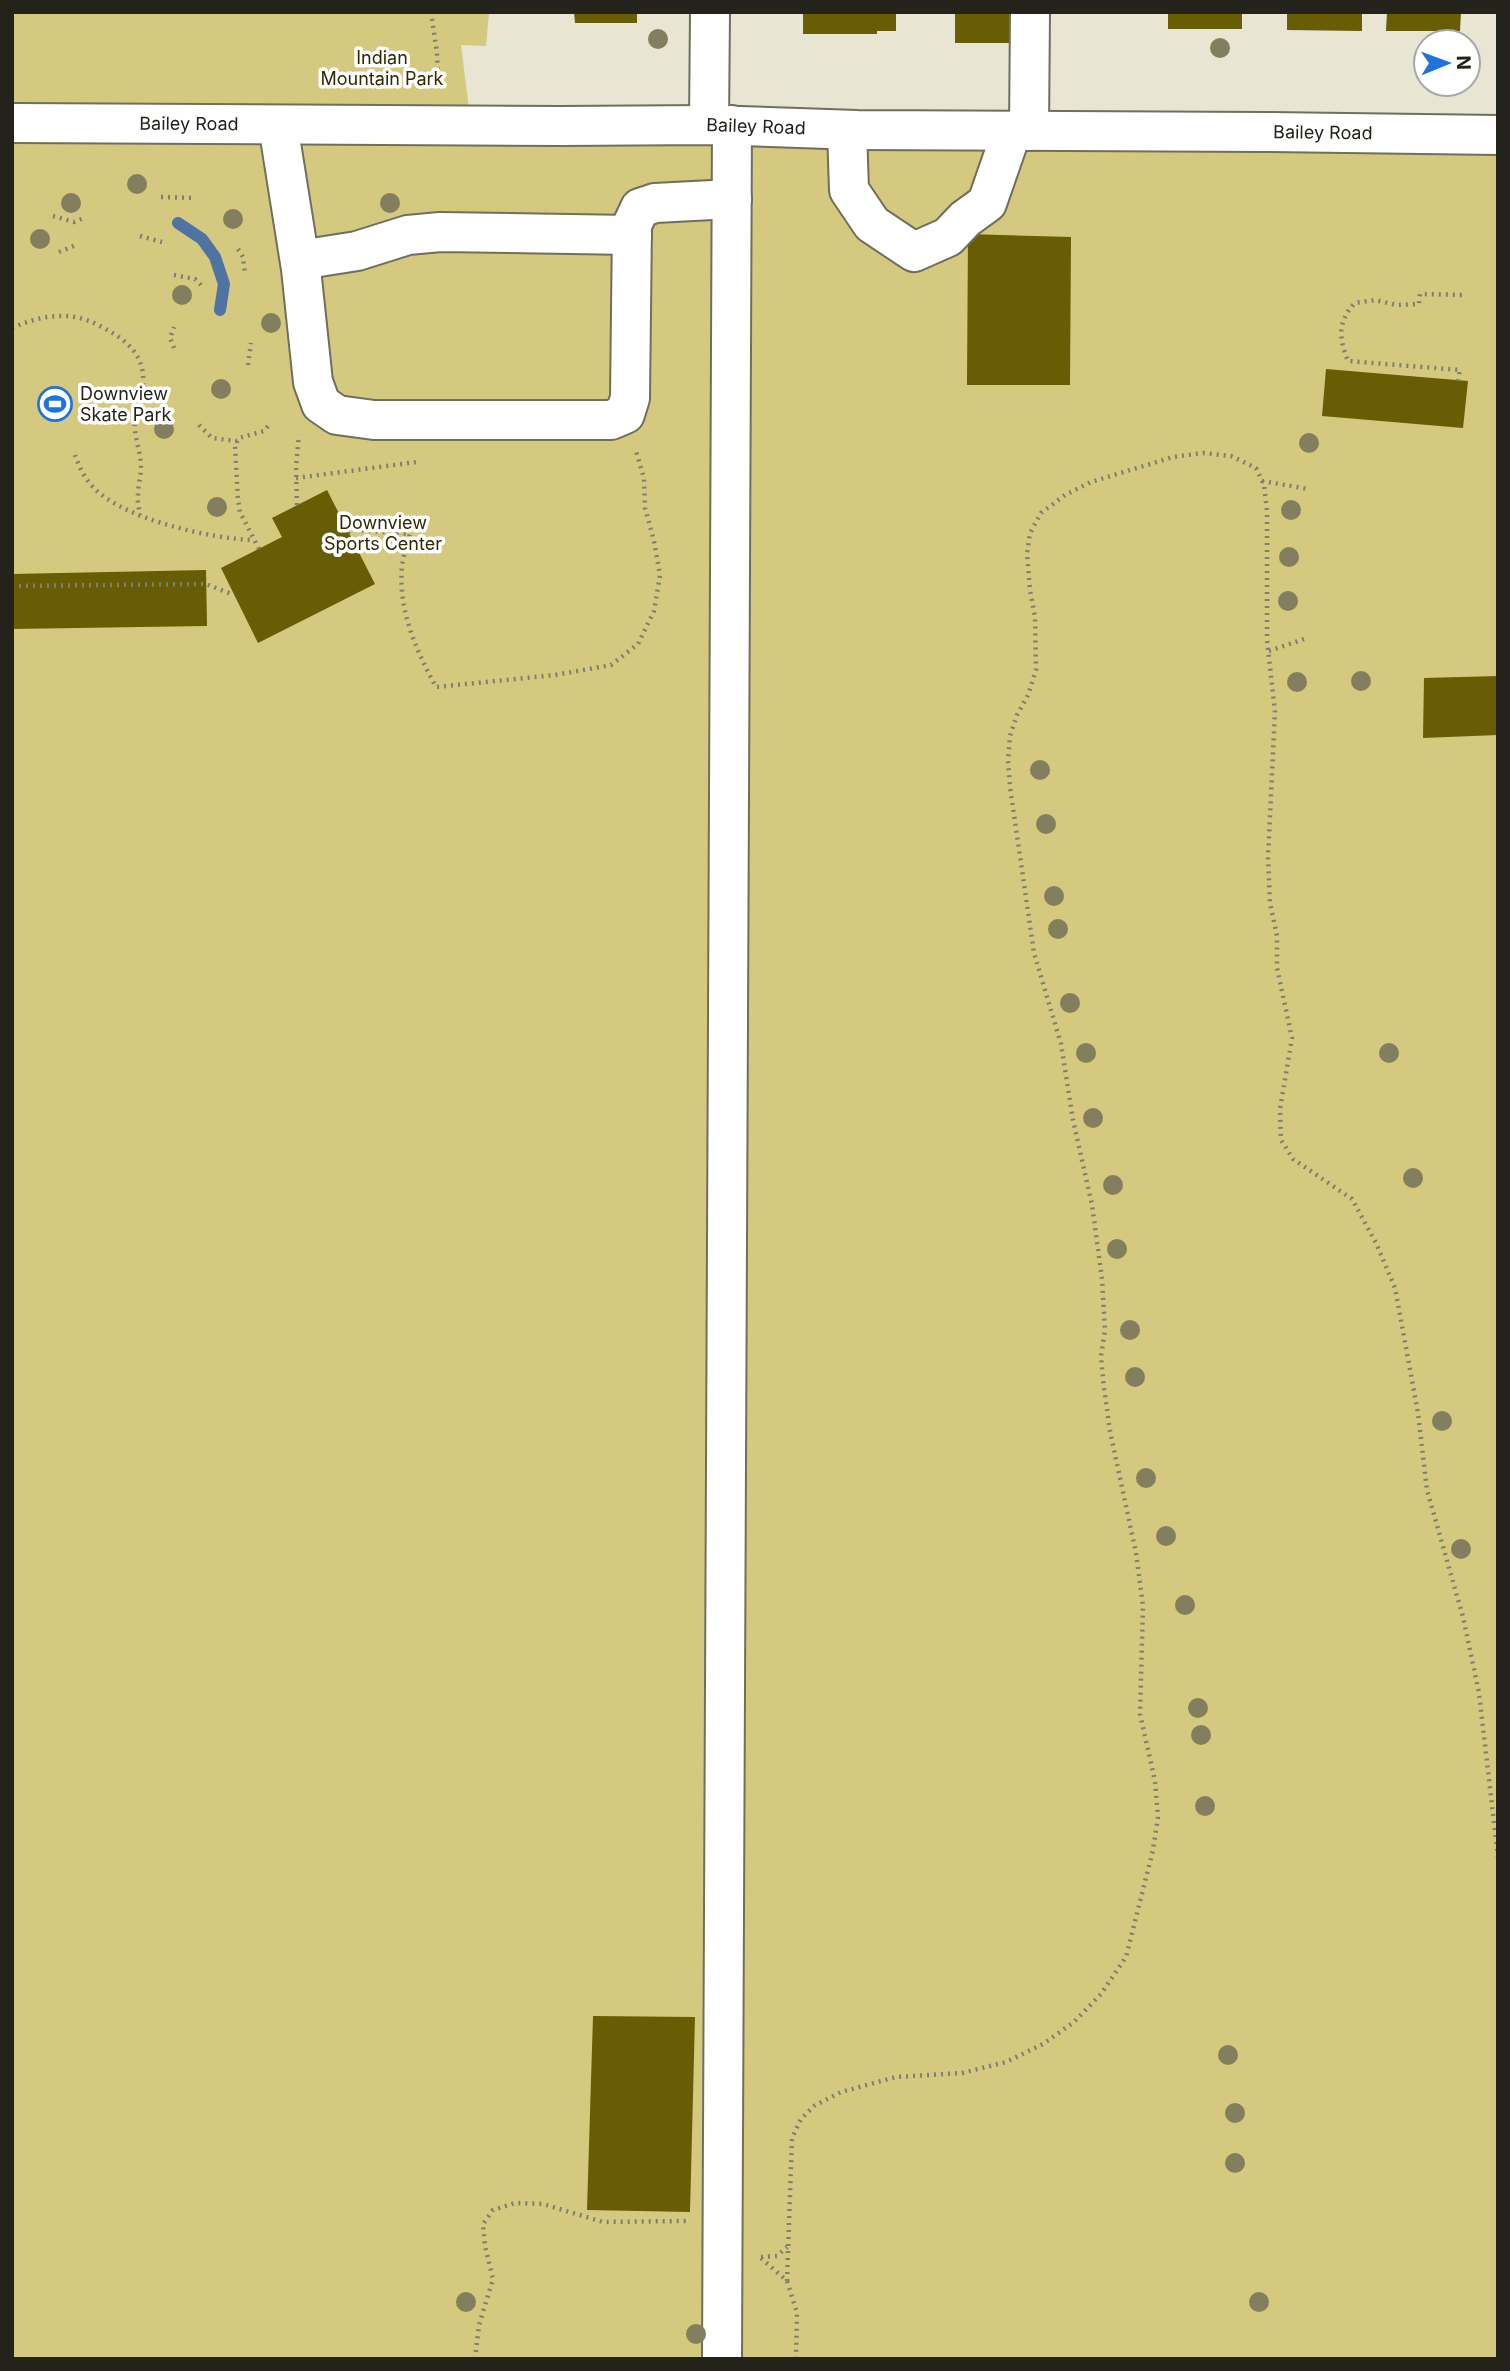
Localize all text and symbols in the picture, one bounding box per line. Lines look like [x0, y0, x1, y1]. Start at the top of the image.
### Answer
north arrow [1412, 28, 1482, 98]
park label: Indian Mountain Park [320, 47, 444, 89]
text: N [1452, 55, 1475, 70]
street label: Bailey Road [139, 113, 239, 134]
street label: Bailey Road [706, 114, 806, 138]
street label: Bailey Road [1273, 121, 1373, 143]
place label: Downview Skate Park [80, 383, 171, 425]
sports icon: Downview Skate Park [36, 385, 74, 423]
park label: Downview Sports Center [324, 512, 442, 554]

